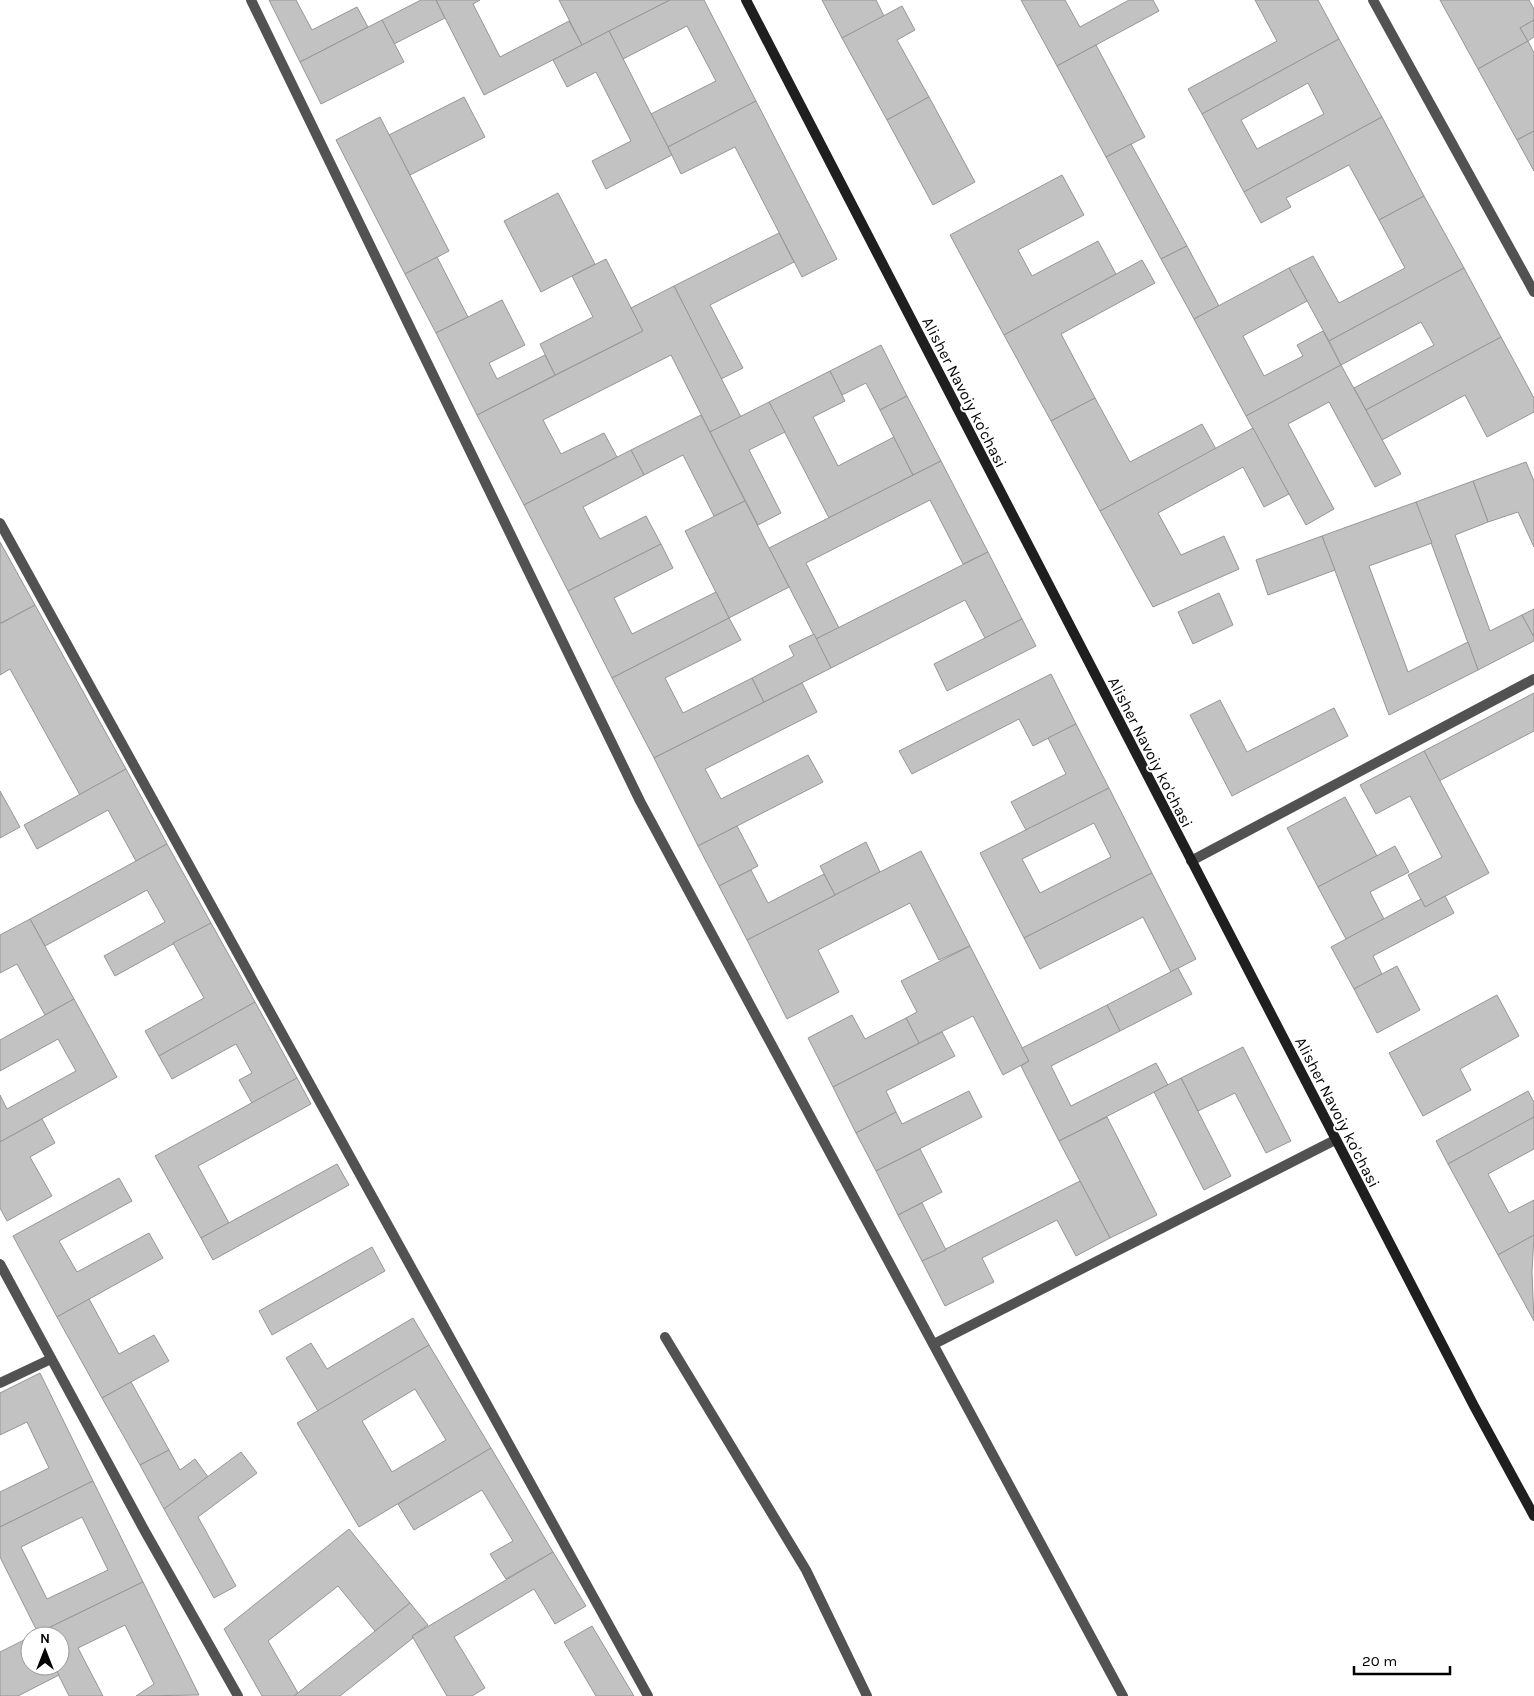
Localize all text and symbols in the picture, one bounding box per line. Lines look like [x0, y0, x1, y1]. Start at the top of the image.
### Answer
street label: Alisher Navoiy ko'chasi [918, 314, 1011, 471]
street label: Alisher Navoiy ko'chasi [1104, 674, 1197, 831]
street label: Alisher Navoiy ko'chasi [1291, 1034, 1384, 1191]
north arrow [20, 1626, 70, 1676]
text: N [40, 1630, 50, 1647]
scale bar [1354, 1644, 1450, 1676]
text: 20 m [1362, 1652, 1397, 1670]

